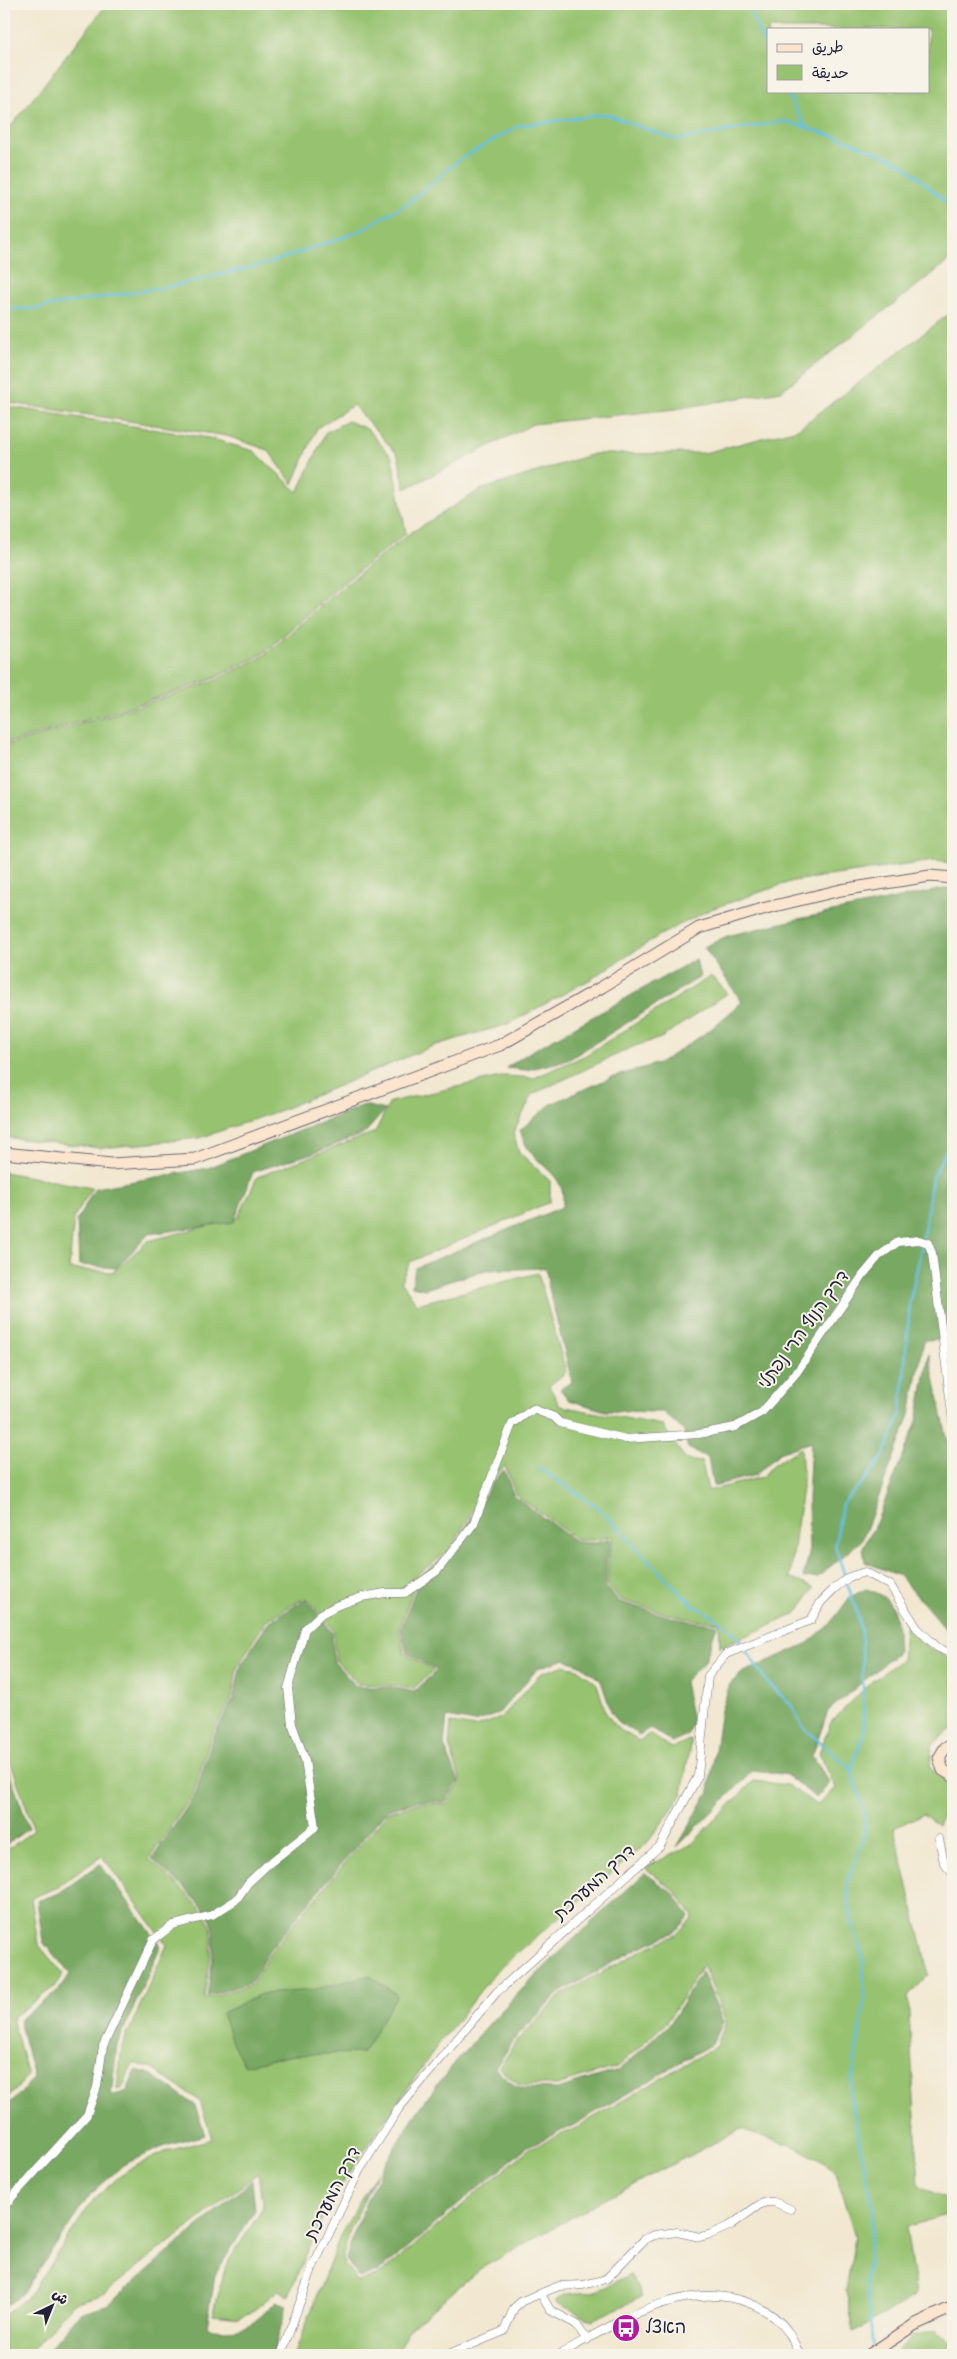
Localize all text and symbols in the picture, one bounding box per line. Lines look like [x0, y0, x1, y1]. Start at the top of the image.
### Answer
legend [767, 28, 930, 92]
text: طريق [812, 38, 844, 58]
text: حديقة [812, 64, 849, 84]
street label: דרך הנוף הרי נפתלי [753, 1266, 855, 1394]
street label: דרך המערכת [548, 1840, 641, 1927]
street label: דרך המערכת [299, 2143, 367, 2246]
north arrow [28, 2282, 78, 2332]
text: ش [48, 2285, 72, 2309]
bus stop icon: האצל [611, 2313, 641, 2343]
place label: האצל [645, 2316, 686, 2340]

